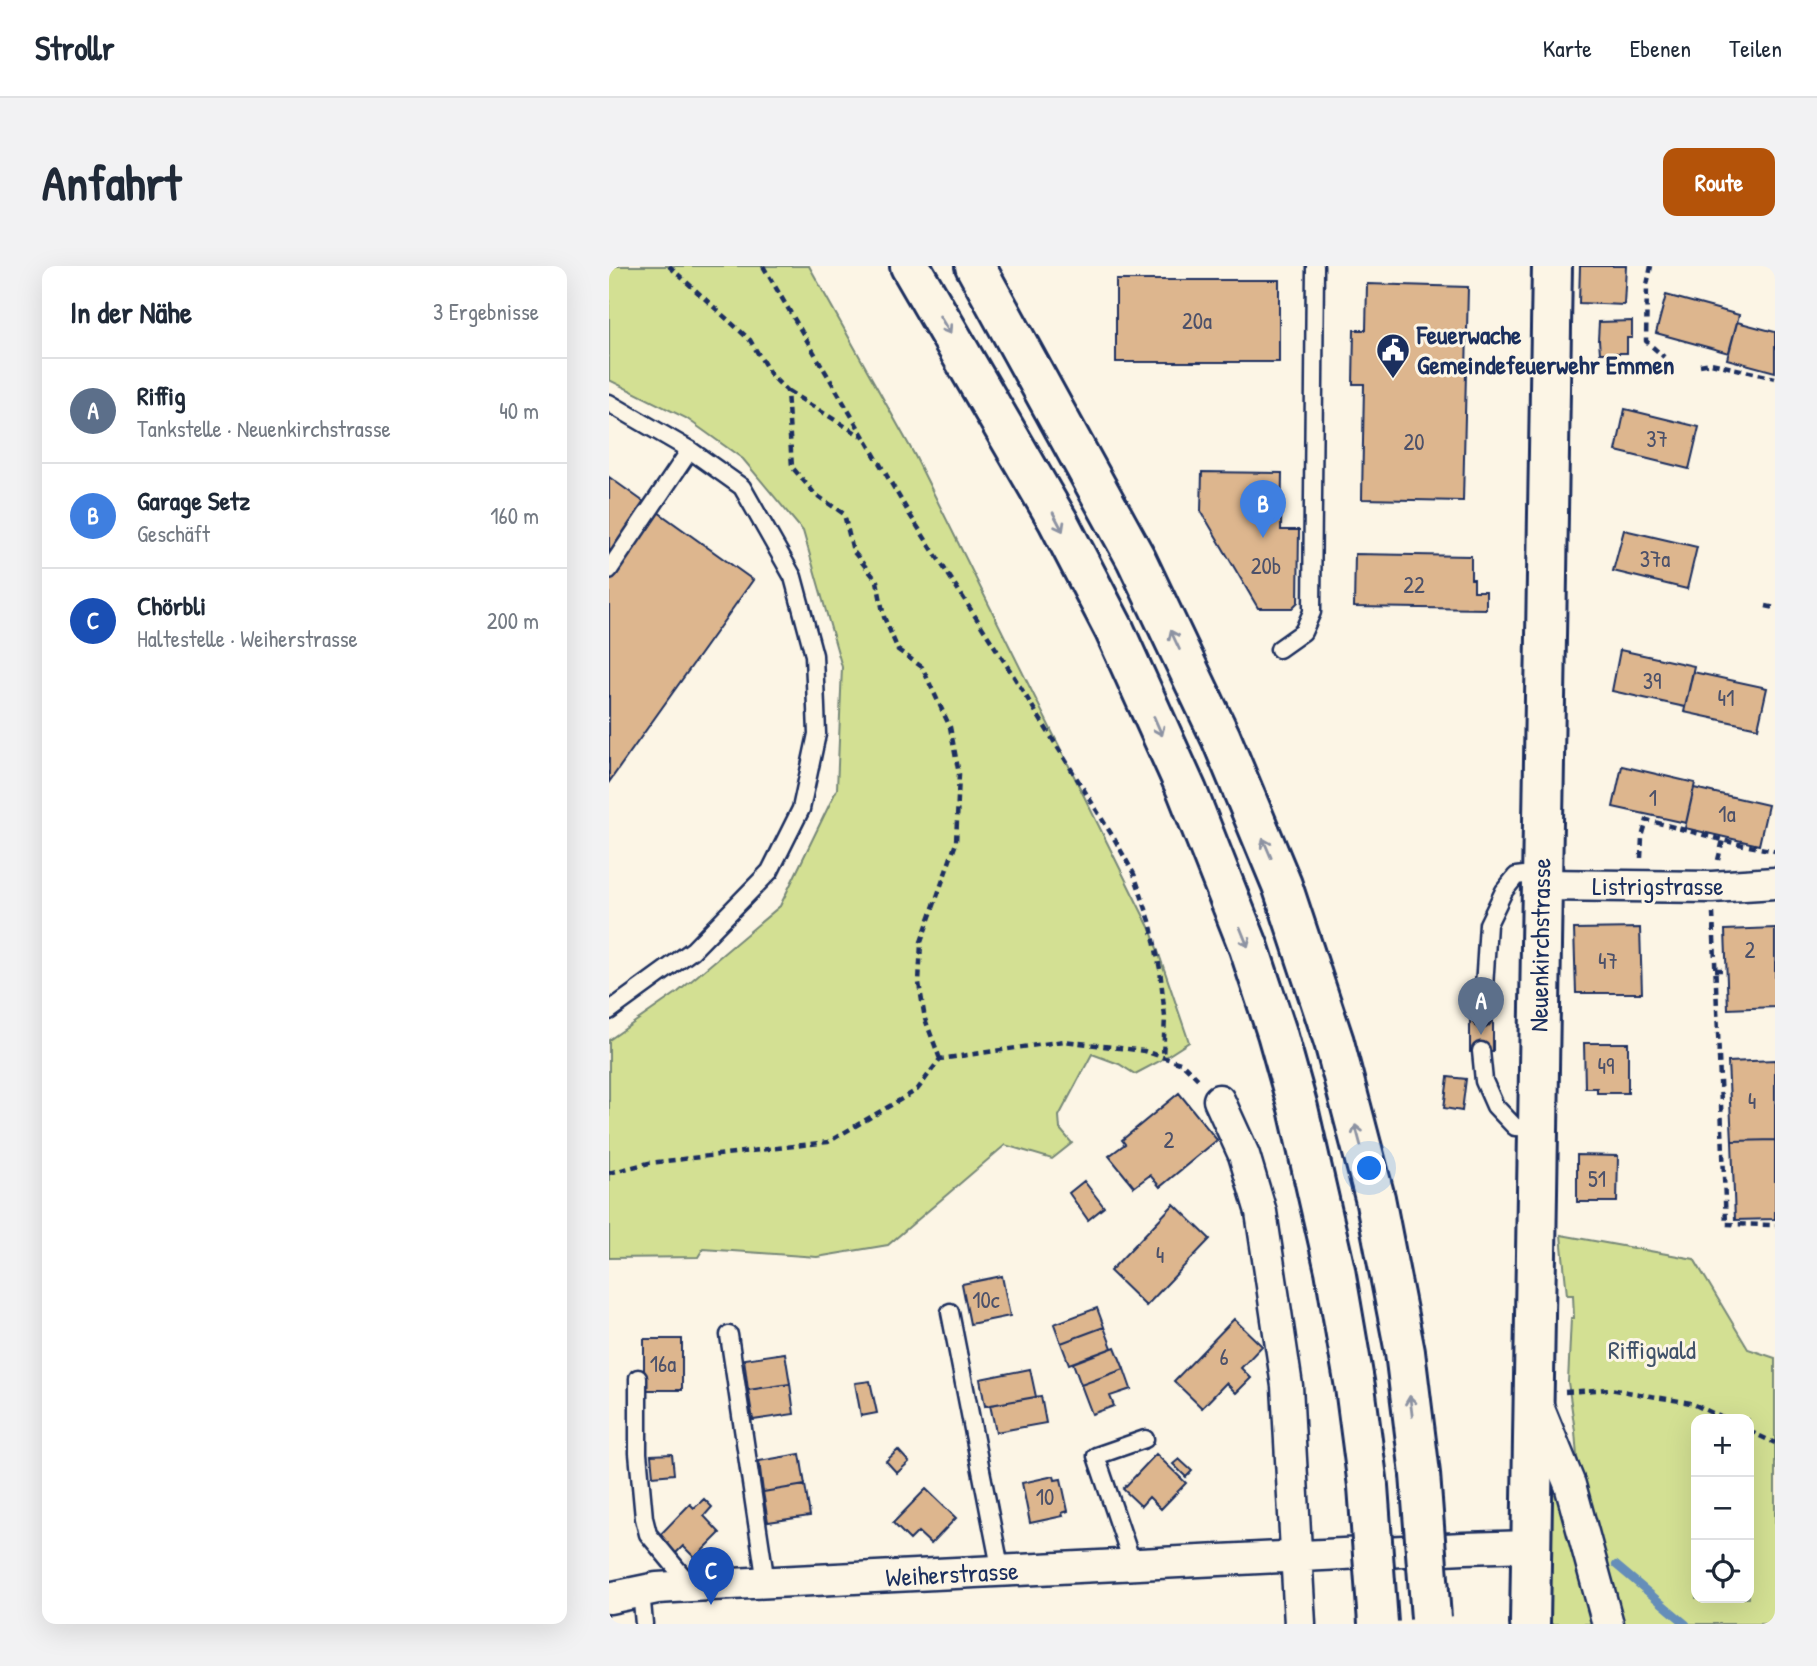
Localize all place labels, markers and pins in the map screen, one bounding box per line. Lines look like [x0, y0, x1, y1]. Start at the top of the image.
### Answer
place label: Feuerwache Gemeindefeuerwehr Emmen [1416, 317, 1675, 382]
public building icon: Feuerwache Gemeindefeuerwehr Emmen [1374, 331, 1412, 380]
pin: B [1240, 480, 1286, 538]
pin: A [1458, 977, 1504, 1035]
pin: C [688, 1547, 734, 1605]

